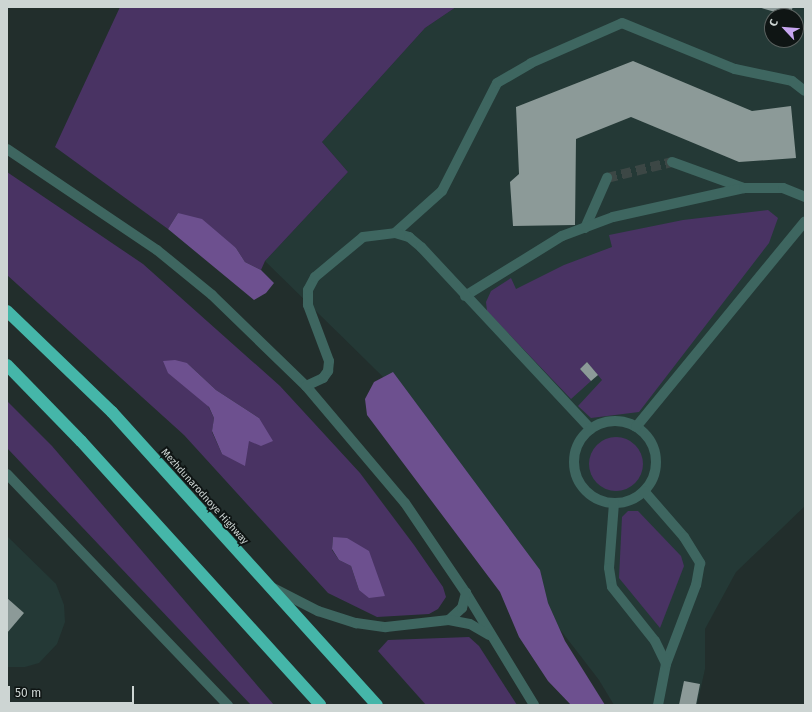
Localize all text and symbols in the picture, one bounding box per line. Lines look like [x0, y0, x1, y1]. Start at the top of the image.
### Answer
north arrow [764, 8, 804, 48]
text: С [766, 17, 781, 29]
street label: Mezhdunarodnoye Highway [158, 447, 250, 547]
scale bar [10, 678, 136, 704]
text: 50 m [15, 686, 41, 700]

